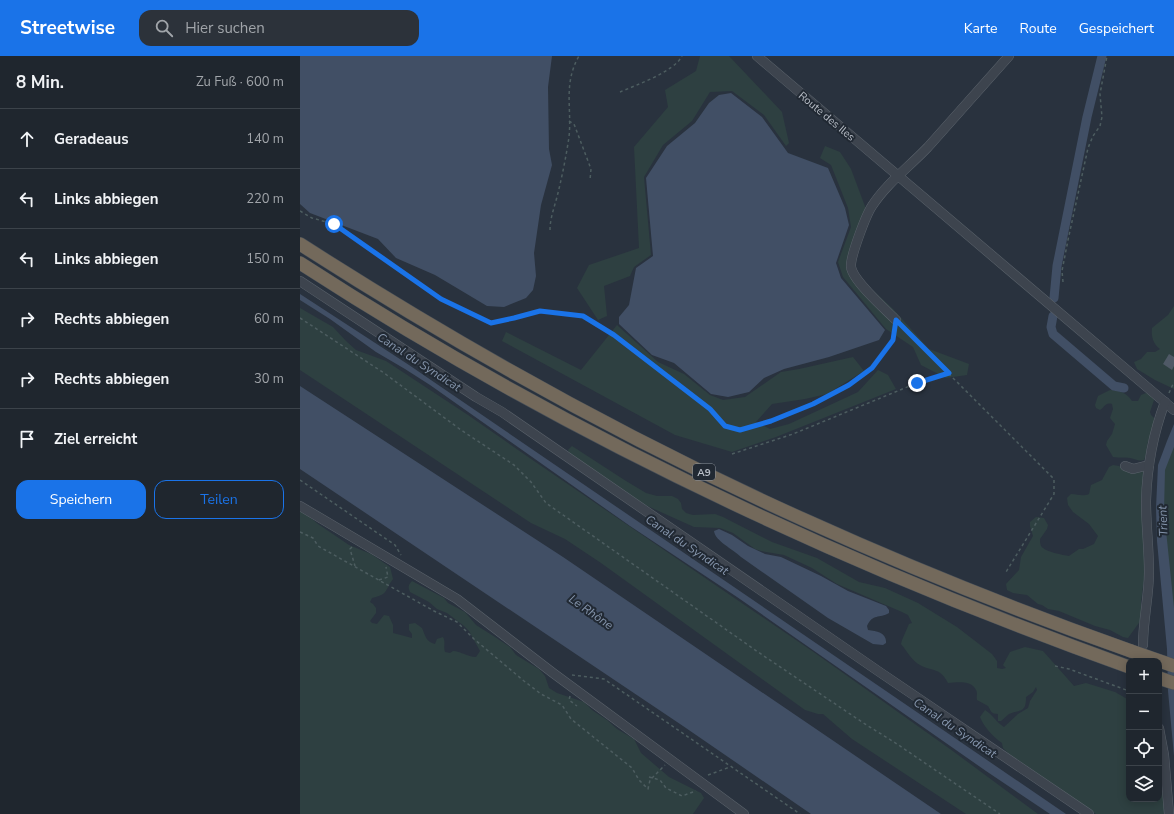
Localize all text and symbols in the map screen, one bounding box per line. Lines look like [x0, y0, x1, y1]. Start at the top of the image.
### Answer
search box [139, 10, 419, 46]
text: Streetwise [20, 15, 115, 41]
icon: search [153, 17, 175, 39]
text: Hier suchen [185, 18, 265, 38]
text: Karte [964, 19, 998, 38]
text: Route [1020, 19, 1057, 38]
text: Gespeichert [1079, 19, 1154, 38]
text: 8 Min. [16, 71, 64, 94]
text: Zu Fuß · 600 m [196, 73, 284, 91]
street label: Route des Iles [795, 88, 858, 144]
icon: ahead [16, 128, 38, 150]
text: Geradeaus [54, 129, 129, 149]
text: 140 m [246, 130, 284, 148]
icon: left [16, 188, 38, 210]
text: Links abbiegen [54, 189, 158, 209]
text: 220 m [246, 190, 284, 208]
route start [325, 215, 343, 233]
icon: left [16, 248, 38, 270]
text: Links abbiegen [54, 249, 158, 269]
text: 150 m [246, 250, 284, 268]
icon: right [16, 308, 38, 330]
text: Rechts abbiegen [54, 309, 169, 329]
text: 60 m [254, 310, 284, 328]
water label: Canal du Syndicat [374, 329, 465, 396]
icon: right [16, 368, 38, 390]
text: Rechts abbiegen [54, 369, 169, 389]
text: 30 m [254, 370, 284, 388]
route end [908, 374, 926, 392]
icon: arrive [16, 428, 38, 450]
text: Ziel erreicht [54, 429, 137, 449]
road number: A9 [693, 464, 715, 480]
button: Speichern [16, 480, 146, 519]
button: Teilen [154, 480, 284, 519]
water label: Trient [1154, 505, 1172, 537]
water label: Canal du Syndicat [642, 511, 732, 579]
water label: Le Rhône [566, 591, 617, 633]
map controls [1126, 658, 1162, 802]
button: + [1126, 658, 1162, 694]
water label: Canal du Syndicat [910, 694, 1000, 762]
button: − [1126, 694, 1162, 730]
button: locate [1126, 730, 1162, 766]
button: layers [1126, 766, 1162, 802]

